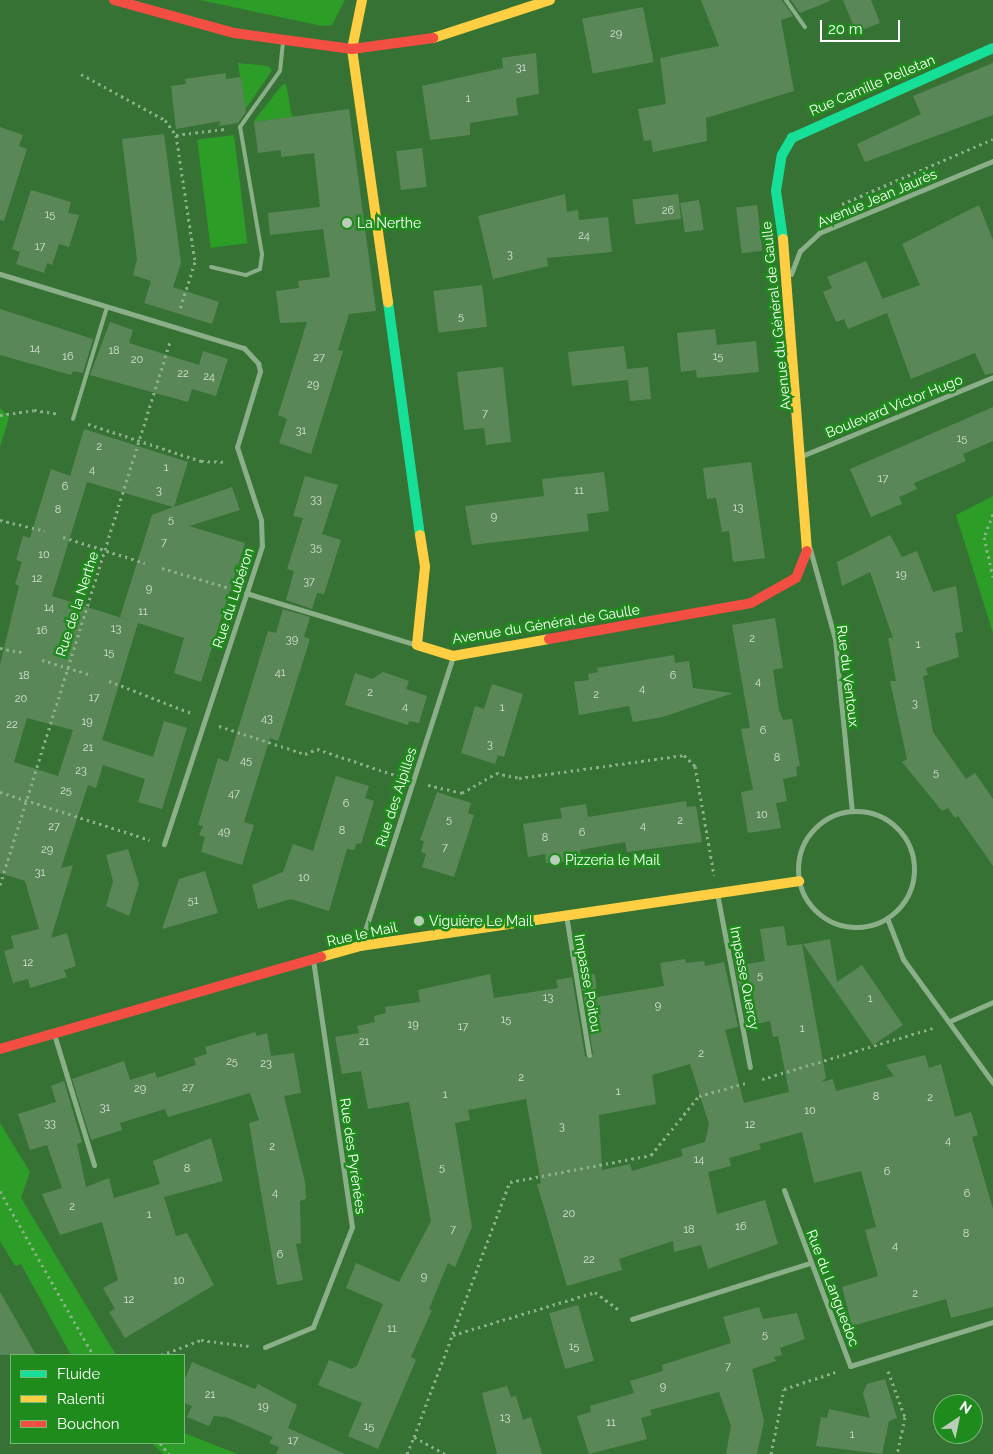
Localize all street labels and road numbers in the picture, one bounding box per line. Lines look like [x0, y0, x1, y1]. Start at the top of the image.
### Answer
street label: Rue Camille Pelletan [807, 51, 937, 119]
street label: Avenue Jean Jaurès [814, 165, 940, 231]
street label: Avenue du Général de Gaulle [758, 221, 794, 411]
street label: Boulevard Victor Hugo [823, 371, 965, 441]
street label: Rue du Lubéron [209, 546, 257, 650]
street label: Rue de la Nerthe [52, 549, 102, 659]
street label: Avenue du Général de Gaulle [451, 601, 641, 647]
street label: Rue du Ventoux [833, 624, 863, 728]
street label: Rue des Alpilles [372, 745, 420, 849]
street label: Rue le Mail [325, 918, 399, 950]
street label: Impasse Quercy [727, 925, 763, 1031]
street label: Impasse Poitou [571, 933, 605, 1033]
street label: Rue des Pyrénées [337, 1097, 369, 1215]
street label: Rue du Languedoc [803, 1227, 863, 1349]

